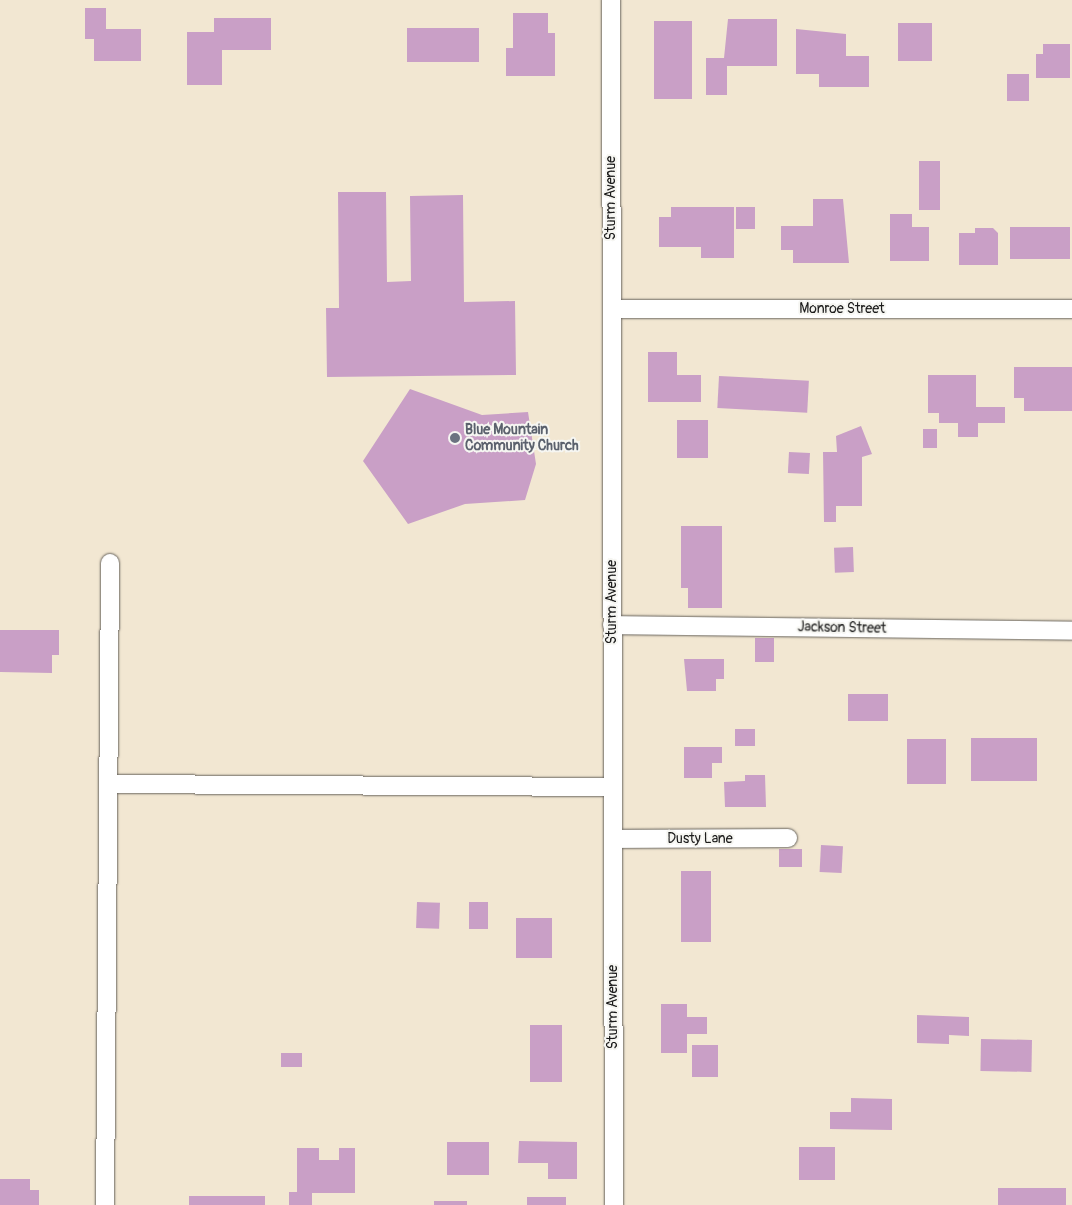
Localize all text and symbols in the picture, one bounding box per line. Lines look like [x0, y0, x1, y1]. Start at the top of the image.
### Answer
street label: Sturm Avenue [603, 156, 619, 240]
street label: Monroe Street [799, 301, 885, 317]
place label: Blue Mountain Community Church [465, 422, 579, 454]
marker: Blue Mountain Community Church [449, 432, 461, 444]
street label: Sturm Avenue [604, 560, 620, 644]
street label: Jackson Street [797, 619, 887, 637]
street label: Dusty Lane [667, 831, 733, 847]
street label: Sturm Avenue [605, 965, 621, 1049]

